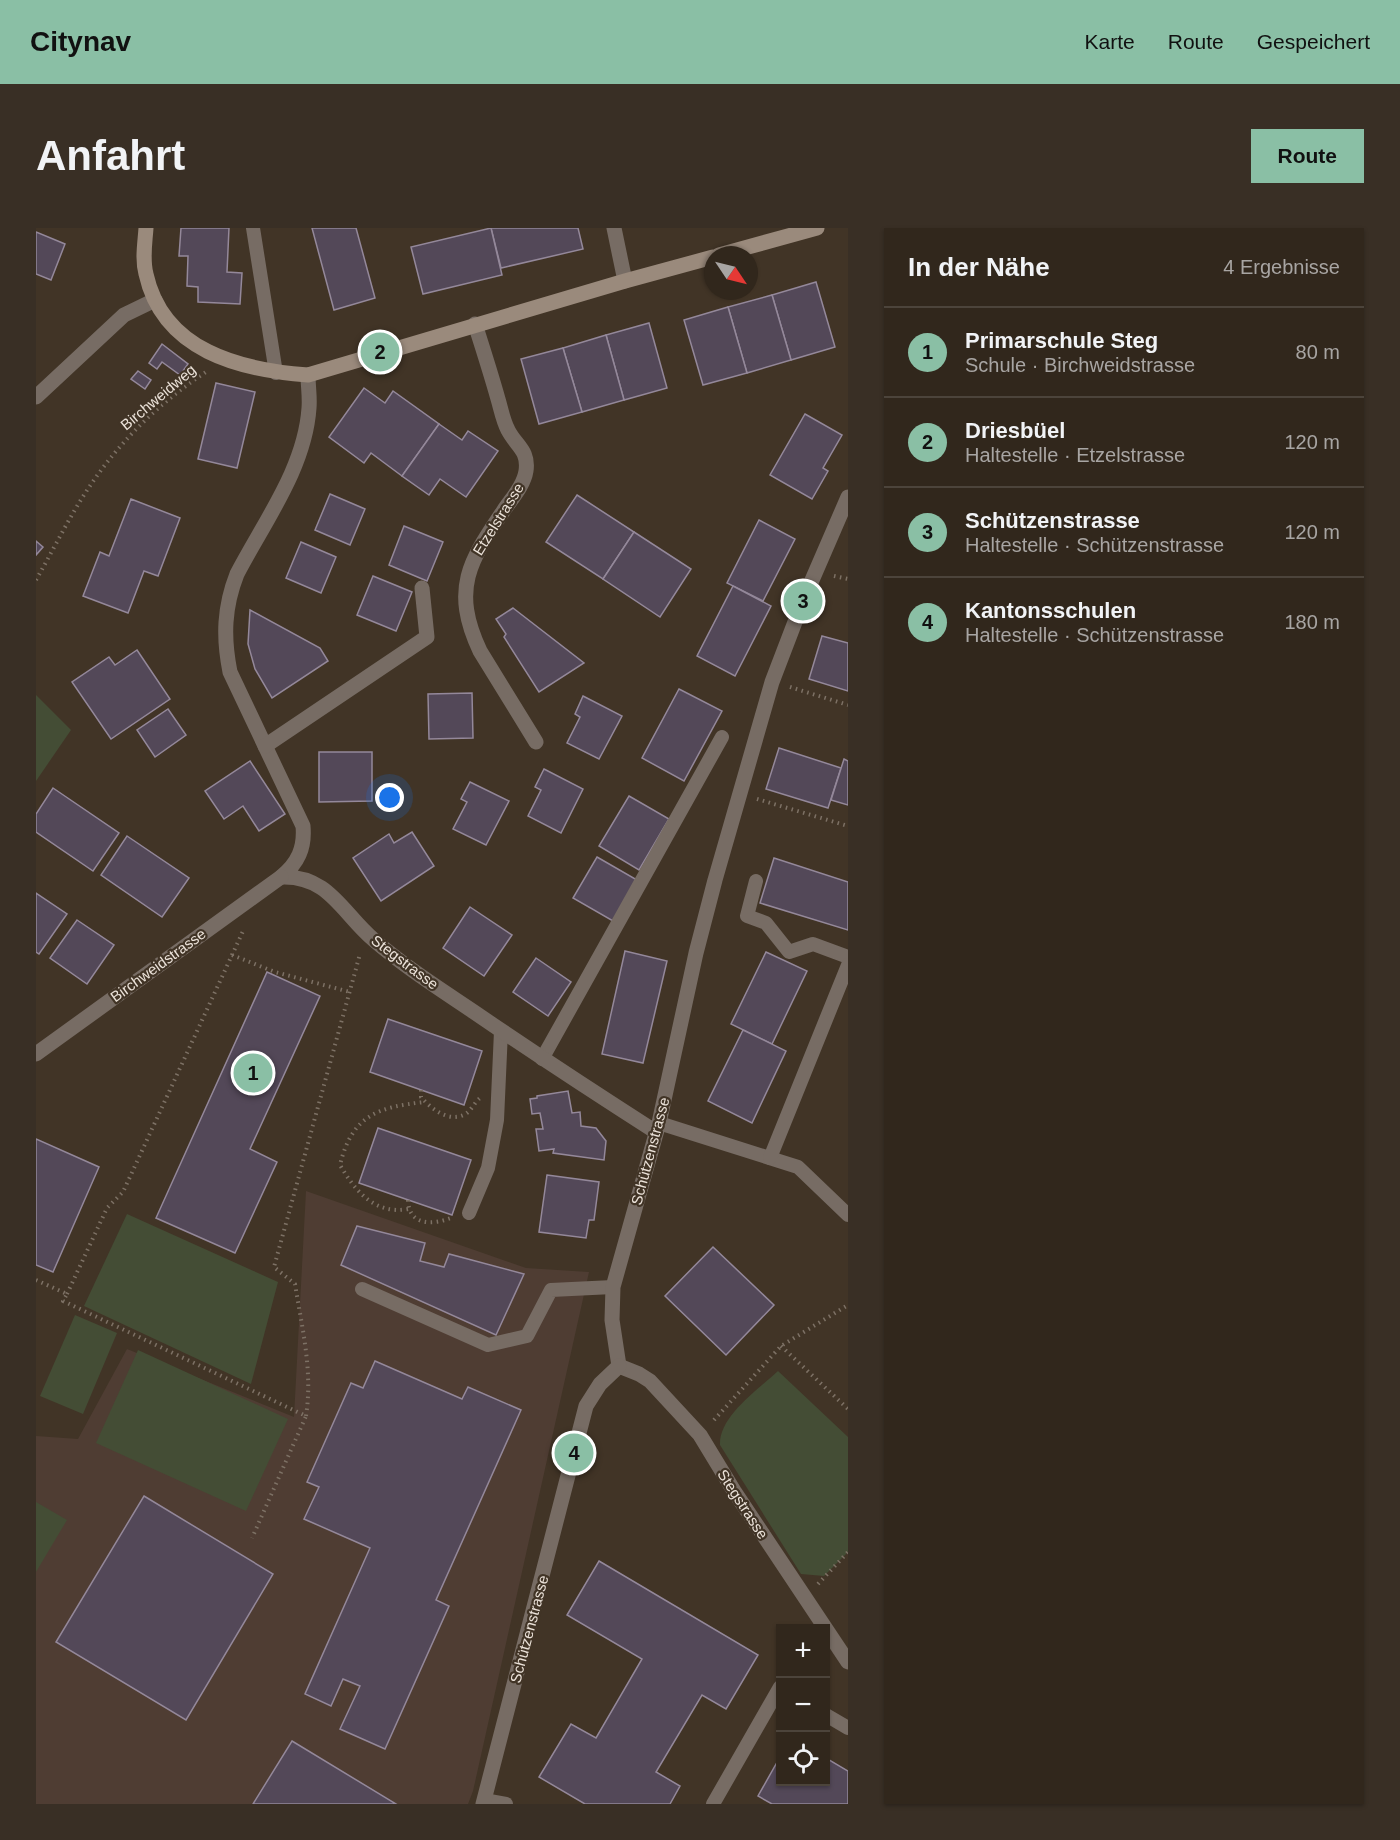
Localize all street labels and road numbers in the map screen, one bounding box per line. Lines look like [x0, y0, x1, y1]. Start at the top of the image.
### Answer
street label: Birchweidweg [117, 361, 199, 433]
street label: Etzelstrasse [469, 480, 527, 558]
street label: Birchweidstrasse [107, 925, 209, 1005]
street label: Stegstrasse [368, 931, 442, 993]
street label: Schützenstrasse [627, 1095, 673, 1207]
street label: Stegstrasse [714, 1466, 772, 1542]
street label: Schützenstrasse [506, 1573, 552, 1685]

